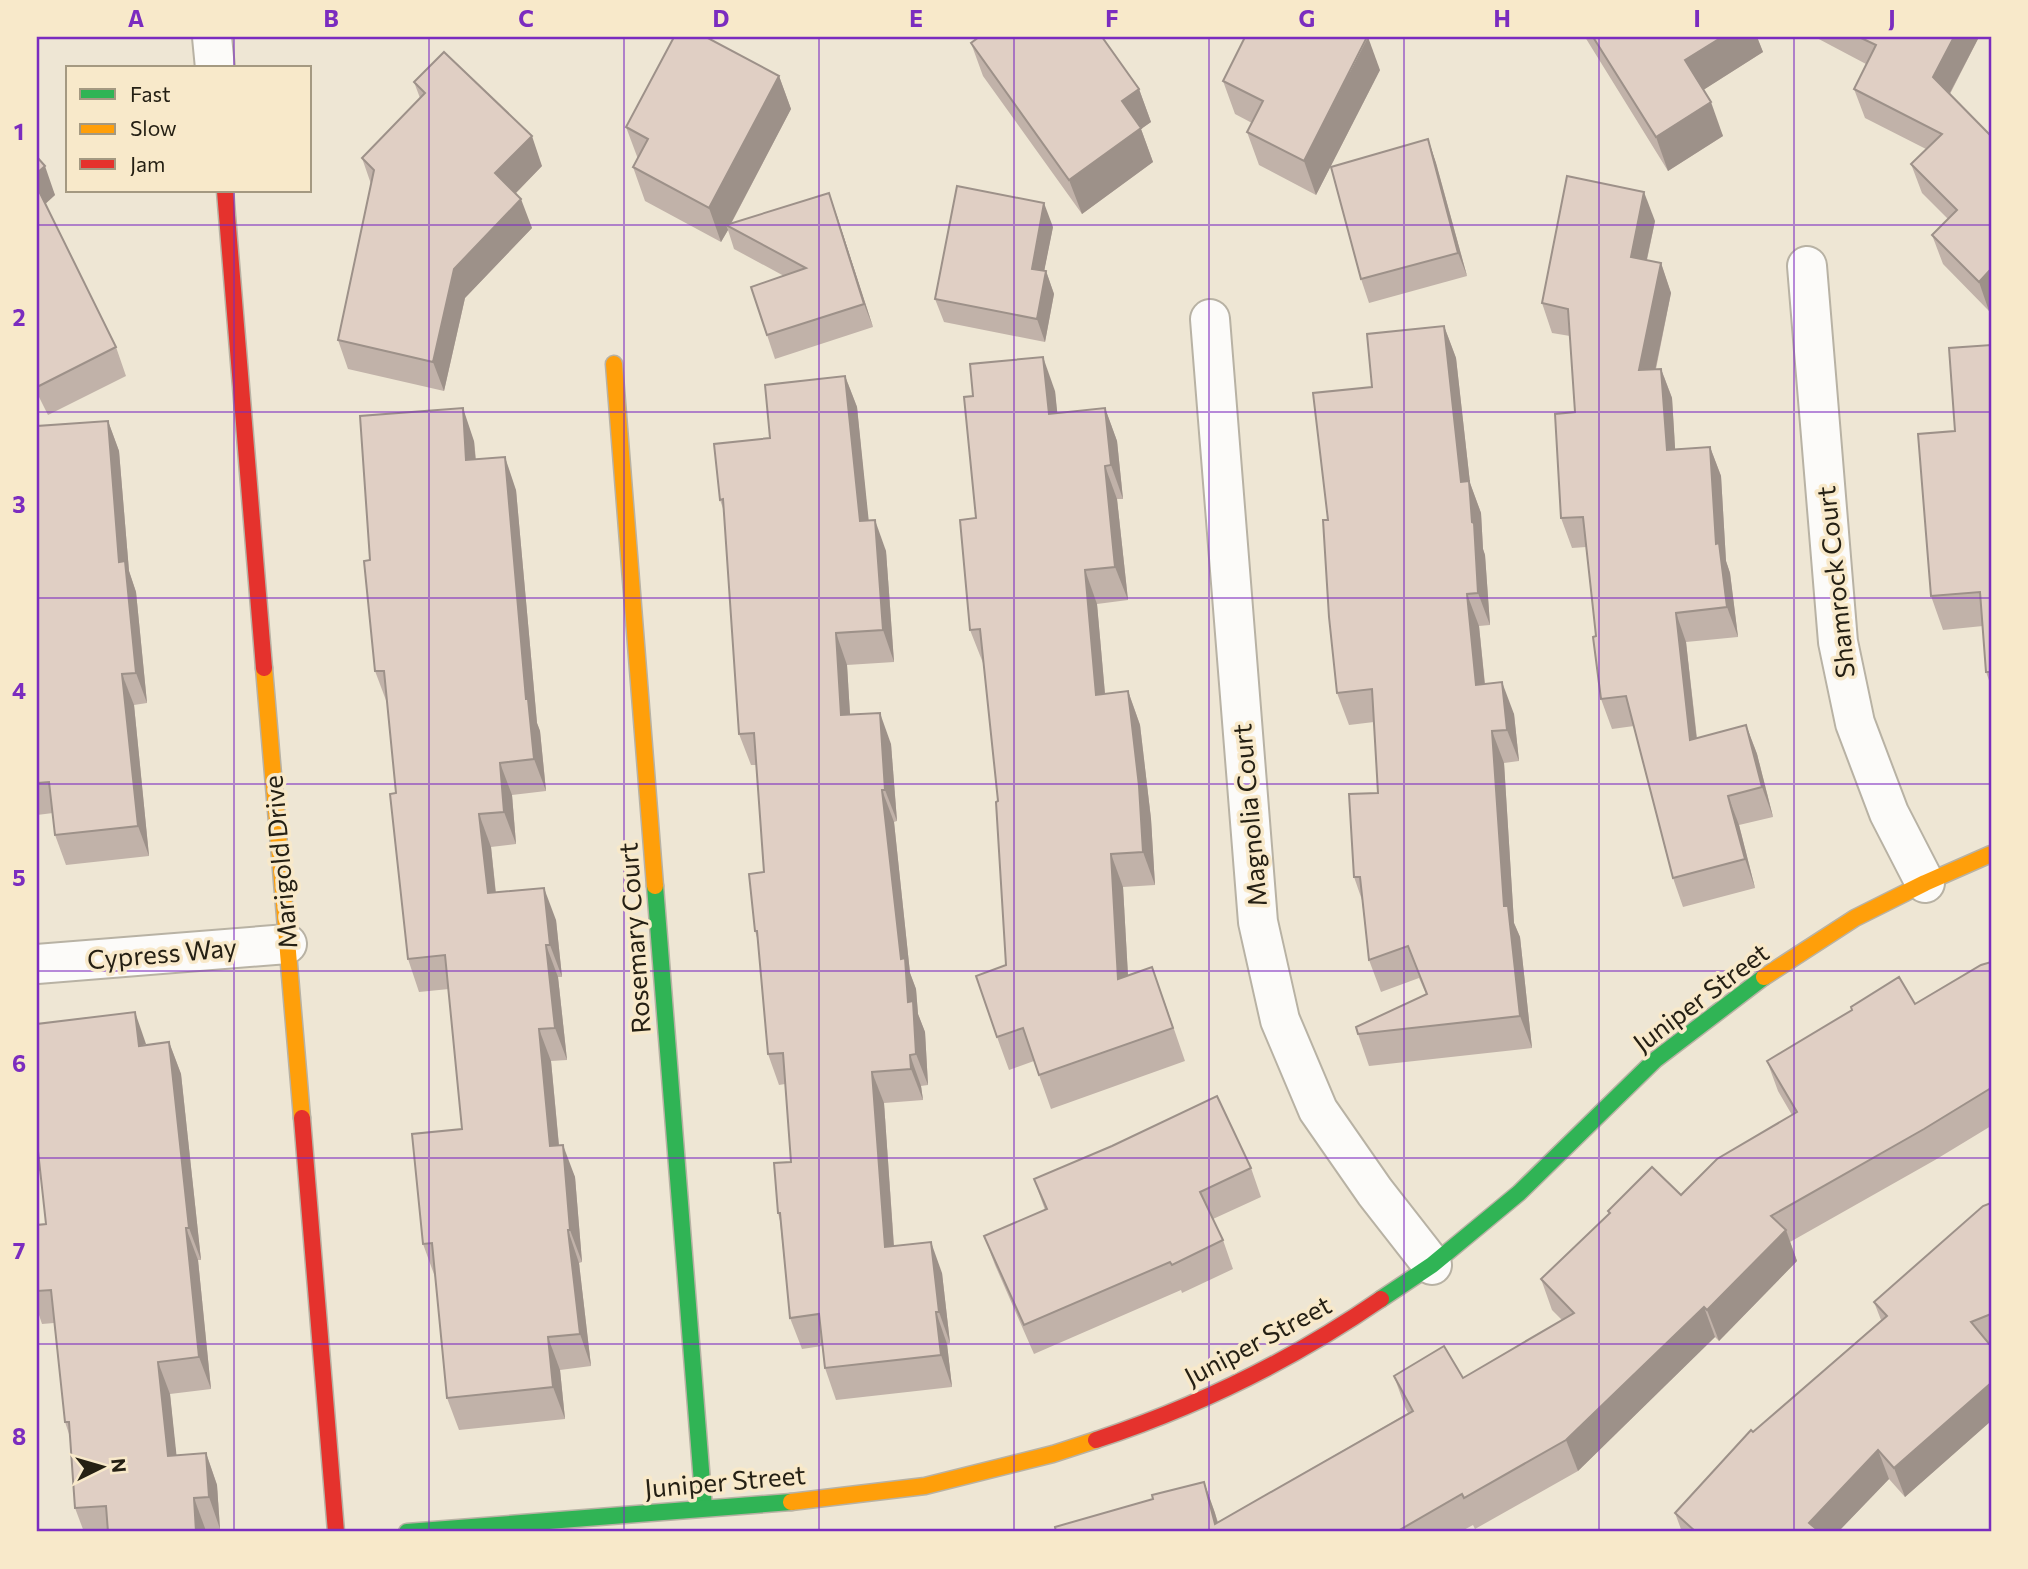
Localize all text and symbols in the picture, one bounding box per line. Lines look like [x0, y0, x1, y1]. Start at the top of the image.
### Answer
text: A [128, 4, 145, 32]
text: B [323, 4, 339, 32]
text: C [518, 4, 534, 32]
text: D [713, 4, 730, 32]
text: E [909, 4, 923, 32]
text: F [1105, 4, 1119, 32]
text: G [1299, 4, 1315, 32]
text: H [1493, 4, 1511, 32]
text: I [1693, 4, 1701, 32]
text: J [1888, 4, 1896, 32]
legend [66, 66, 312, 192]
text: Fast [130, 81, 171, 106]
text: Slow [130, 115, 177, 140]
text: 1 [14, 117, 24, 145]
text: Jam [130, 151, 165, 176]
text: 2 [12, 303, 26, 331]
street label: Shamrock Court [1809, 485, 1860, 680]
text: 3 [12, 490, 26, 518]
text: 4 [12, 676, 26, 704]
street label: Magnolia Court [1225, 722, 1272, 908]
street label: Marigold Drive [256, 774, 303, 950]
street label: Rosemary Court [611, 842, 656, 1035]
text: 5 [12, 863, 26, 891]
street label: Cypress Way [86, 931, 238, 974]
street label: Juniper Street [1626, 936, 1774, 1058]
text: 6 [12, 1049, 26, 1077]
text: 7 [13, 1236, 25, 1264]
street label: Juniper Street [1179, 1288, 1336, 1391]
text: 8 [12, 1422, 26, 1450]
north arrow [66, 1432, 136, 1502]
text: N [107, 1457, 132, 1474]
street label: Juniper Street [643, 1458, 807, 1503]

